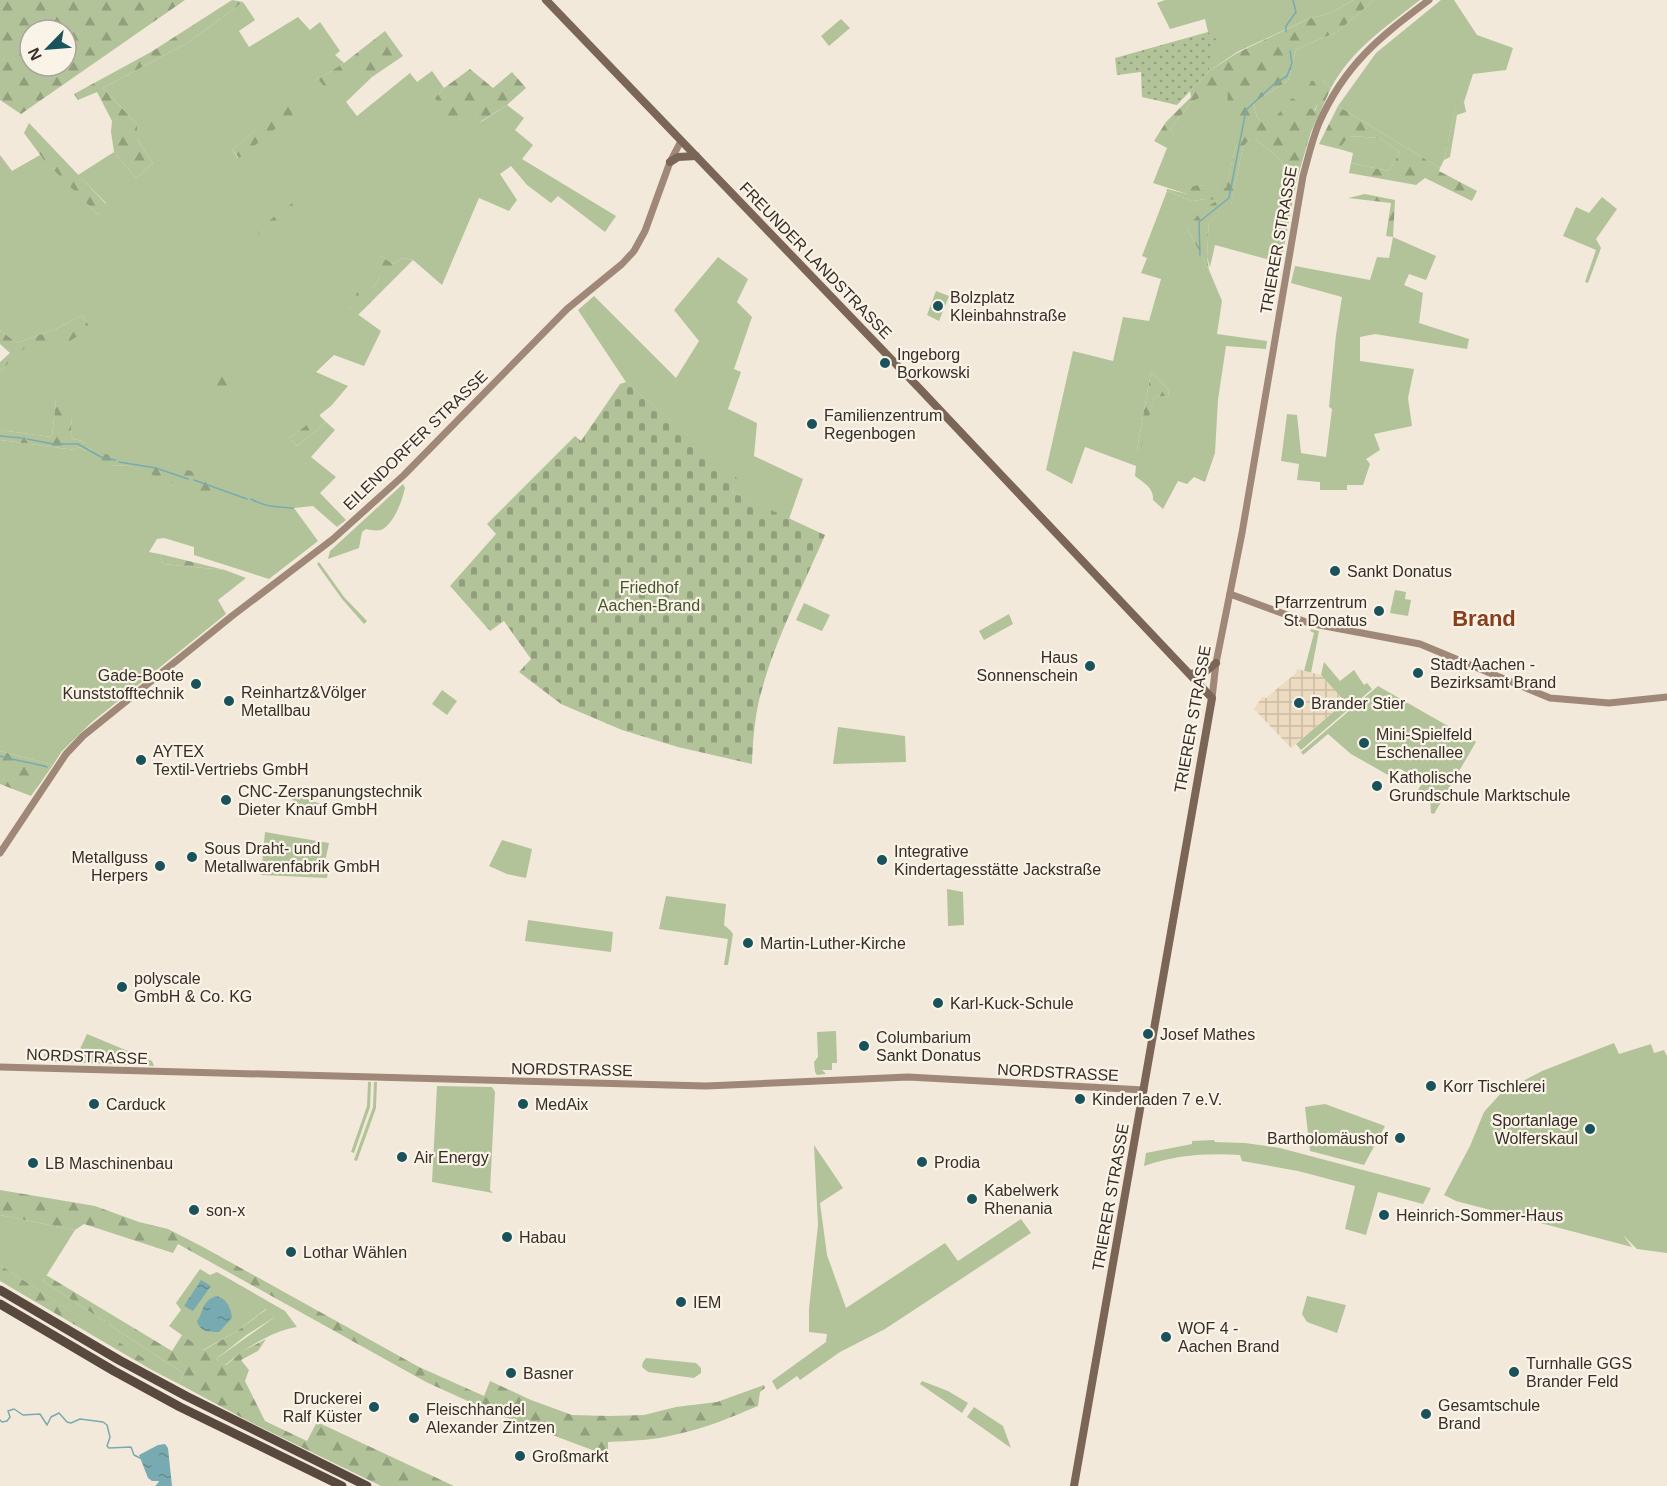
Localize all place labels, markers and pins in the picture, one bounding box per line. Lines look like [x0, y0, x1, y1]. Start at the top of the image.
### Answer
place label: Bolzplatz Kleinbahnstraße [950, 289, 1067, 324]
marker: Bolzplatz Kleinbahnstraße [931, 299, 945, 313]
place label: Ingeborg Borkowski [897, 346, 970, 381]
marker: Ingeborg Borkowski [878, 356, 892, 370]
place label: Familienzentrum Regenbogen [824, 407, 942, 442]
marker: Familienzentrum Regenbogen [805, 417, 819, 431]
place label: Sankt Donatus [1347, 563, 1452, 580]
marker: Sankt Donatus [1328, 564, 1342, 578]
place label: Pfarrzentrum St. Donatus [1275, 594, 1367, 629]
marker: Pfarrzentrum St. Donatus [1372, 604, 1386, 618]
place label: Haus Sonnenschein [977, 649, 1078, 684]
place label: Stadt Aachen - Bezirksamt Brand [1430, 656, 1556, 691]
marker: Haus Sonnenschein [1083, 659, 1097, 673]
marker: Stadt Aachen - Bezirksamt Brand [1411, 666, 1425, 680]
place label: Gade-Boote Kunststofftechnik [62, 667, 185, 702]
marker: Gade-Boote Kunststofftechnik [189, 677, 203, 691]
place label: Reinhartz&Völger Metallbau [241, 684, 367, 719]
marker: Reinhartz&Völger Metallbau [222, 694, 236, 708]
place label: Brander Stier [1311, 695, 1406, 712]
marker: Brander Stier [1292, 696, 1306, 710]
place label: Mini-Spielfeld Eschenallee [1376, 726, 1472, 761]
marker: Mini-Spielfeld Eschenallee [1357, 736, 1371, 750]
place label: AYTEX Textil-Vertriebs GmbH [153, 743, 309, 778]
marker: AYTEX Textil-Vertriebs GmbH [134, 753, 148, 767]
place label: Katholische Grundschule Marktschule [1389, 769, 1571, 804]
marker: Katholische Grundschule Marktschule [1370, 779, 1384, 793]
place label: CNC-Zerspanungstechnik Dieter Knauf GmbH [238, 783, 423, 818]
marker: CNC-Zerspanungstechnik Dieter Knauf GmbH [219, 793, 233, 807]
place label: Sous Draht- und Metallwarenfabrik GmbH [204, 840, 380, 875]
place label: Integrative Kindertagesstätte Jackstraße [894, 843, 1101, 878]
place label: Metallguss Herpers [72, 849, 148, 884]
marker: Sous Draht- und Metallwarenfabrik GmbH [185, 850, 199, 864]
marker: Integrative Kindertagesstätte Jackstraße [875, 853, 889, 867]
marker: Metallguss Herpers [153, 859, 167, 873]
place label: Martin-Luther-Kirche [760, 935, 906, 952]
marker: Martin-Luther-Kirche [741, 936, 755, 950]
place label: polyscale GmbH & Co. KG [134, 970, 252, 1005]
marker: polyscale GmbH & Co. KG [115, 980, 129, 994]
place label: Karl-Kuck-Schule [950, 995, 1074, 1012]
marker: Karl-Kuck-Schule [931, 996, 945, 1010]
place label: Josef Mathes [1160, 1026, 1255, 1043]
marker: Josef Mathes [1141, 1027, 1155, 1041]
place label: Columbarium Sankt Donatus [876, 1029, 981, 1064]
marker: Columbarium Sankt Donatus [857, 1039, 871, 1053]
place label: Korr Tischlerei [1443, 1078, 1545, 1095]
marker: Korr Tischlerei [1424, 1079, 1438, 1093]
place label: Kinderladen 7 e.V. [1092, 1091, 1222, 1108]
marker: Kinderladen 7 e.V. [1073, 1092, 1087, 1106]
place label: Carduck [106, 1096, 167, 1113]
place label: MedAix [535, 1096, 588, 1113]
marker: Carduck [87, 1097, 101, 1111]
marker: MedAix [516, 1097, 530, 1111]
place label: Sportanlage Wolferskaul [1492, 1112, 1578, 1147]
marker: Sportanlage Wolferskaul [1583, 1122, 1597, 1136]
place label: Bartholomäushof [1267, 1130, 1389, 1147]
marker: Bartholomäushof [1393, 1131, 1407, 1145]
place label: Air Energy [414, 1149, 489, 1166]
marker: Air Energy [395, 1150, 409, 1164]
place label: Prodia [934, 1154, 980, 1171]
place label: LB Maschinenbau [45, 1155, 173, 1172]
marker: Prodia [915, 1155, 929, 1169]
marker: LB Maschinenbau [26, 1156, 40, 1170]
place label: Kabelwerk Rhenania [984, 1182, 1060, 1217]
marker: Kabelwerk Rhenania [965, 1192, 979, 1206]
place label: son-x [206, 1202, 245, 1219]
marker: son-x [187, 1203, 201, 1217]
place label: Heinrich-Sommer-Haus [1396, 1207, 1563, 1224]
marker: Heinrich-Sommer-Haus [1377, 1208, 1391, 1222]
place label: Habau [519, 1229, 566, 1246]
marker: Habau [500, 1230, 514, 1244]
place label: Lothar Wählen [303, 1244, 407, 1261]
marker: Lothar Wählen [284, 1245, 298, 1259]
place label: IEM [693, 1294, 721, 1311]
marker: IEM [674, 1295, 688, 1309]
place label: WOF 4 - Aachen Brand [1178, 1320, 1279, 1355]
marker: WOF 4 - Aachen Brand [1159, 1330, 1173, 1344]
place label: Turnhalle GGS Brander Feld [1526, 1355, 1632, 1390]
place label: Basner [523, 1365, 574, 1382]
marker: Turnhalle GGS Brander Feld [1507, 1365, 1521, 1379]
marker: Basner [504, 1366, 518, 1380]
place label: Druckerei Ralf Küster [283, 1390, 363, 1425]
place label: Gesamtschule Brand [1438, 1397, 1540, 1432]
marker: Druckerei Ralf Küster [367, 1400, 381, 1414]
place label: Fleischhandel Alexander Zintzen [426, 1401, 555, 1436]
marker: Gesamtschule Brand [1419, 1407, 1433, 1421]
marker: Fleischhandel Alexander Zintzen [407, 1411, 421, 1425]
place label: Großmarkt [532, 1448, 609, 1465]
marker: Großmarkt [513, 1449, 527, 1463]

